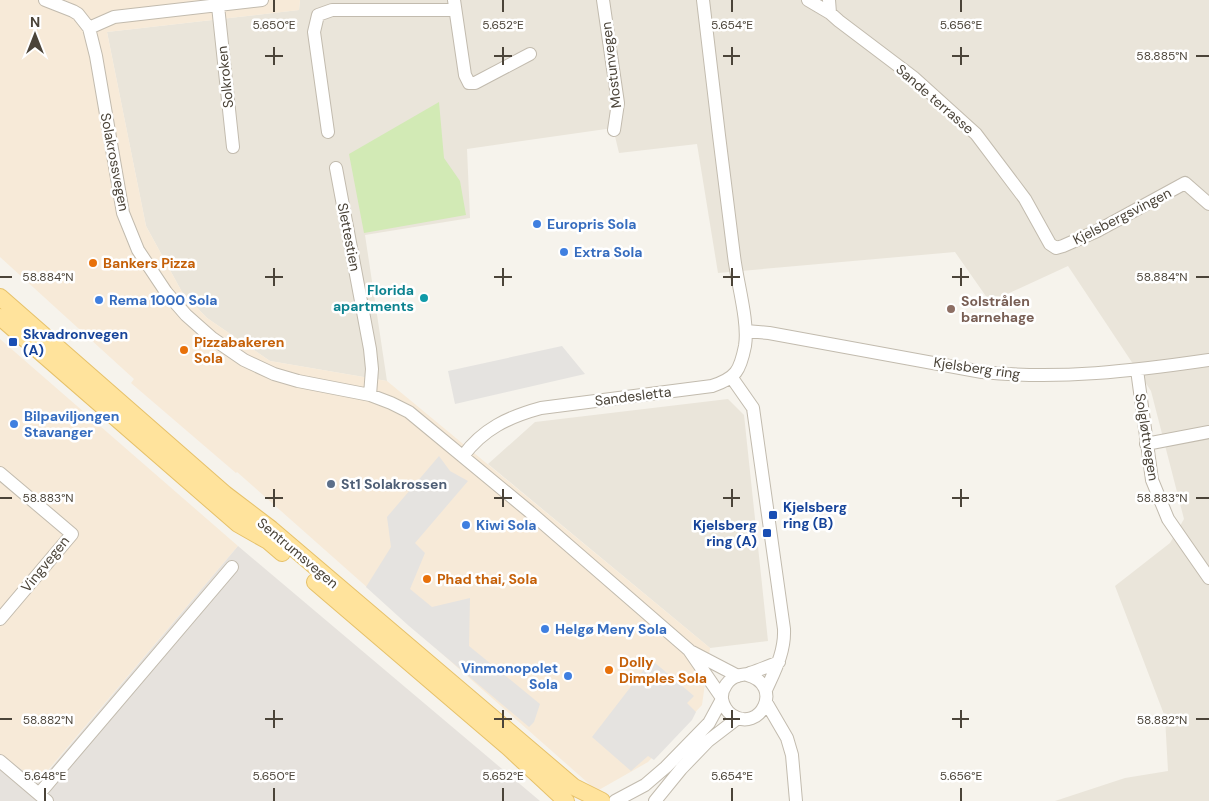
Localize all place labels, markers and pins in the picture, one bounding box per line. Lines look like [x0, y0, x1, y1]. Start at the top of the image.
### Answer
place label: Europris Sola [547, 215, 636, 233]
marker: Europris Sola [531, 218, 543, 230]
place label: Extra Sola [574, 243, 642, 261]
marker: Extra Sola [558, 246, 570, 258]
place label: Bankers Pizza [103, 254, 196, 272]
marker: Bankers Pizza [87, 257, 99, 269]
place label: Florida apartments [333, 281, 414, 315]
place label: Rema 1000 Sola [109, 291, 217, 309]
marker: Florida apartments [418, 292, 430, 304]
place label: Solstrålen barnehage [961, 292, 1035, 326]
marker: Rema 1000 Sola [93, 294, 105, 306]
marker: Solstrålen barnehage [945, 303, 957, 315]
place label: Skvadronvegen (A) [23, 325, 128, 359]
place label: Pizzabakeren Sola [194, 333, 284, 367]
marker: Skvadronvegen (A) [7, 336, 19, 348]
marker: Pizzabakeren Sola [178, 344, 190, 356]
place label: Bilpaviljongen Stavanger [24, 407, 119, 441]
marker: Bilpaviljongen Stavanger [8, 418, 20, 430]
place label: St1 Solakrossen [341, 475, 447, 493]
marker: St1 Solakrossen [325, 478, 337, 490]
place label: Kjelsberg ring (B) [783, 498, 847, 532]
marker: Kjelsberg ring (B) [767, 509, 779, 521]
place label: Kiwi Sola [476, 516, 537, 534]
place label: Kjelsberg ring (A) [693, 516, 757, 550]
marker: Kiwi Sola [460, 519, 472, 531]
marker: Kjelsberg ring (A) [761, 527, 773, 539]
place label: Phad thai, Sola [437, 570, 537, 588]
marker: Phad thai, Sola [421, 573, 433, 585]
place label: Helgø Meny Sola [555, 620, 667, 638]
marker: Helgø Meny Sola [539, 623, 551, 635]
place label: Dolly Dimples Sola [619, 653, 707, 687]
place label: Vinmonopolet Sola [461, 659, 558, 693]
marker: Dolly Dimples Sola [603, 664, 615, 676]
marker: Vinmonopolet Sola [562, 670, 574, 682]

